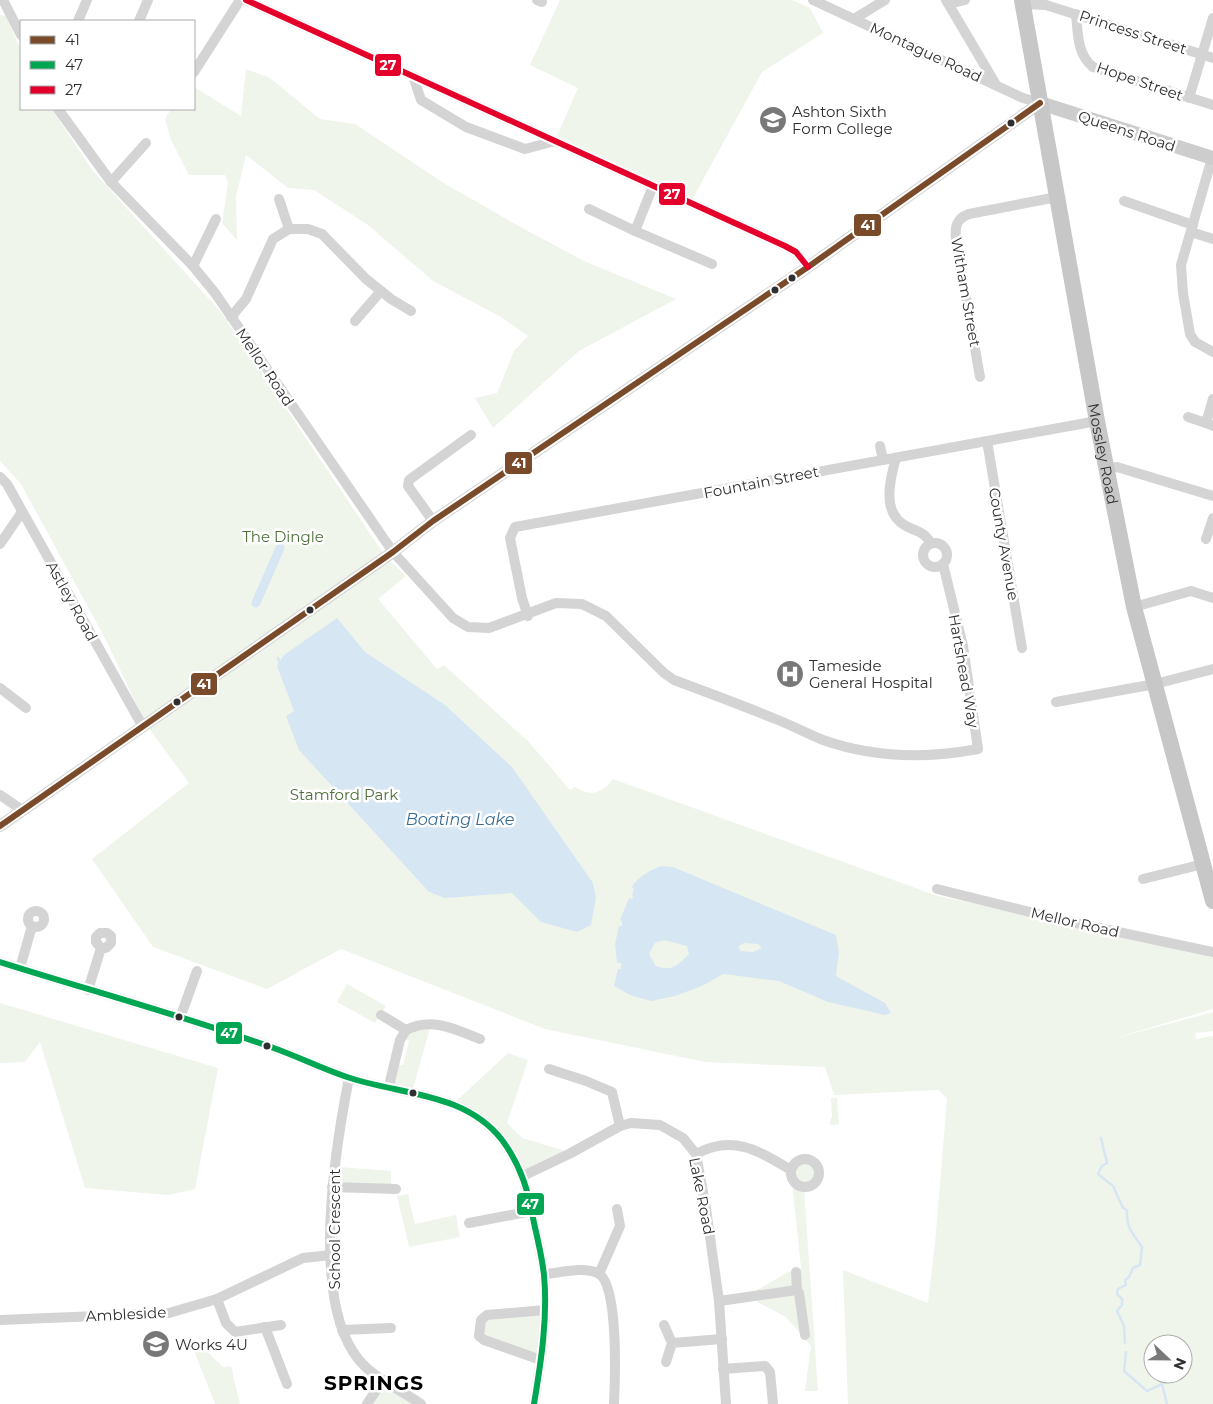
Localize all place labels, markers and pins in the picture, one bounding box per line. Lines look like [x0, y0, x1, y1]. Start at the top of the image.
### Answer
place label: Ashton Sixth Form College [792, 102, 893, 138]
school or university icon: Ashton Sixth Form College [758, 105, 788, 135]
unlabelled marker [1006, 118, 1016, 128]
unlabelled marker [787, 273, 797, 283]
unlabelled marker [770, 285, 780, 295]
unlabelled marker [305, 605, 315, 615]
place label: Tameside General Hospital [809, 656, 933, 692]
hospital icon: Tameside General Hospital [775, 659, 805, 689]
unlabelled marker [172, 697, 182, 707]
unlabelled marker [174, 1012, 184, 1022]
unlabelled marker [262, 1041, 272, 1051]
unlabelled marker [408, 1088, 418, 1098]
school or university icon: Works 4U [141, 1329, 171, 1359]
place label: Works 4U [175, 1335, 248, 1354]

